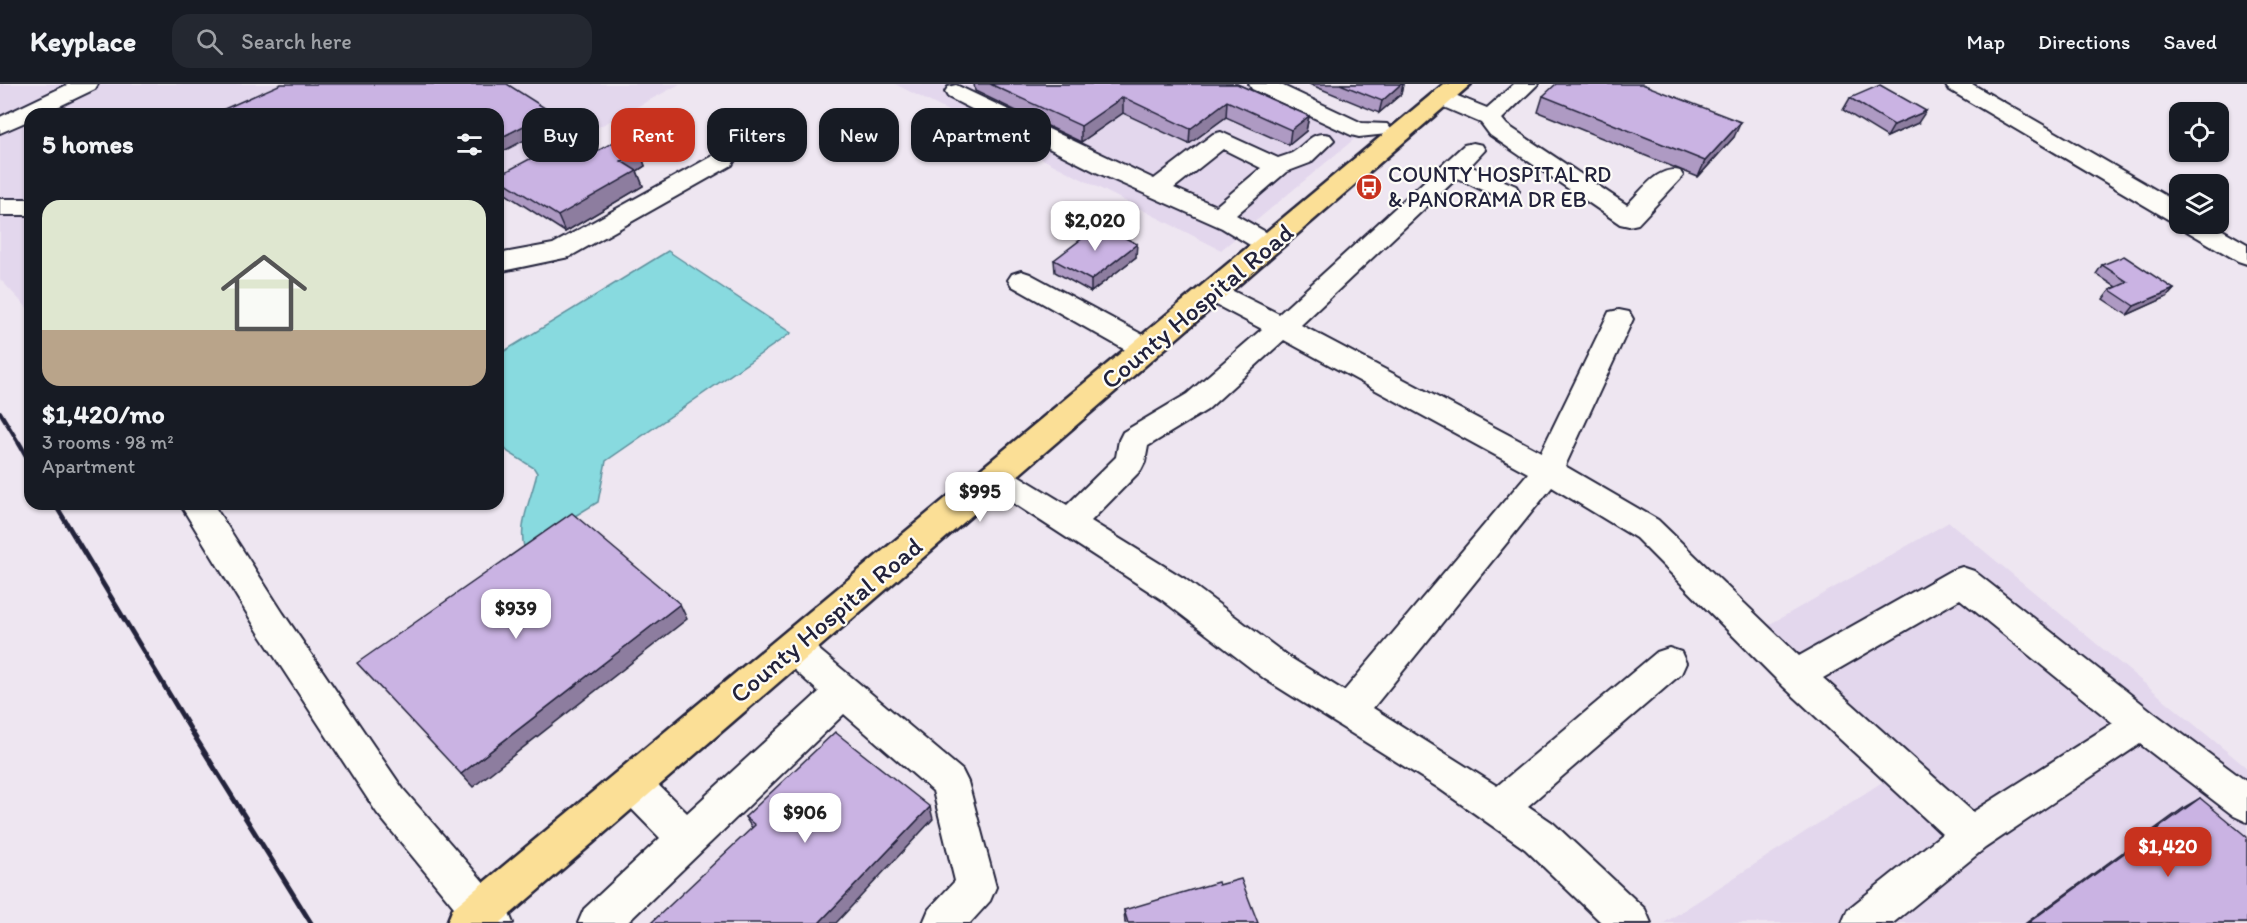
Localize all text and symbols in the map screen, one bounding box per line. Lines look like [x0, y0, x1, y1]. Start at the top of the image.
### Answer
search box [172, 14, 592, 68]
text: Keyplace [30, 24, 136, 58]
icon: search [193, 25, 226, 58]
text: Search here [241, 28, 352, 55]
text: Map [1967, 29, 2005, 54]
text: Directions [2038, 29, 2130, 54]
text: Saved [2163, 29, 2217, 54]
map controls [2169, 102, 2229, 234]
button: locate [2169, 102, 2229, 162]
chip: Buy [522, 108, 599, 162]
chip: Rent [611, 108, 695, 162]
chip: Filters [707, 108, 807, 162]
chip: New [819, 108, 899, 162]
chip: Apartment [911, 108, 1051, 162]
text: 5 homes [42, 128, 134, 160]
icon: filters [453, 128, 486, 161]
place label: COUNTY HOSPITAL RD & PANORAMA DR EB [1388, 161, 1611, 213]
bus stop icon: COUNTY HOSPITAL RD & PANORAMA DR EB [1354, 172, 1384, 202]
button: layers [2169, 174, 2229, 234]
pin: $2,020 [1046, 201, 1144, 252]
text: $2,020 [1065, 208, 1125, 232]
street label: County Hospital Road [1094, 216, 1300, 396]
icon: home [210, 239, 318, 347]
text: $1,420/mo [42, 398, 165, 430]
text: 3 rooms · 98 m² [42, 430, 174, 454]
text: Apartment [42, 454, 135, 478]
pin: $995 [944, 472, 1016, 523]
text: $995 [959, 479, 1001, 503]
street label: County Hospital Road [723, 530, 929, 710]
pin: $939 [480, 589, 552, 640]
text: $939 [495, 596, 537, 620]
pin: $906 [769, 793, 841, 844]
text: $906 [783, 800, 827, 824]
pin: $1,420 [2119, 827, 2217, 878]
text: $1,420 [2138, 834, 2198, 858]

